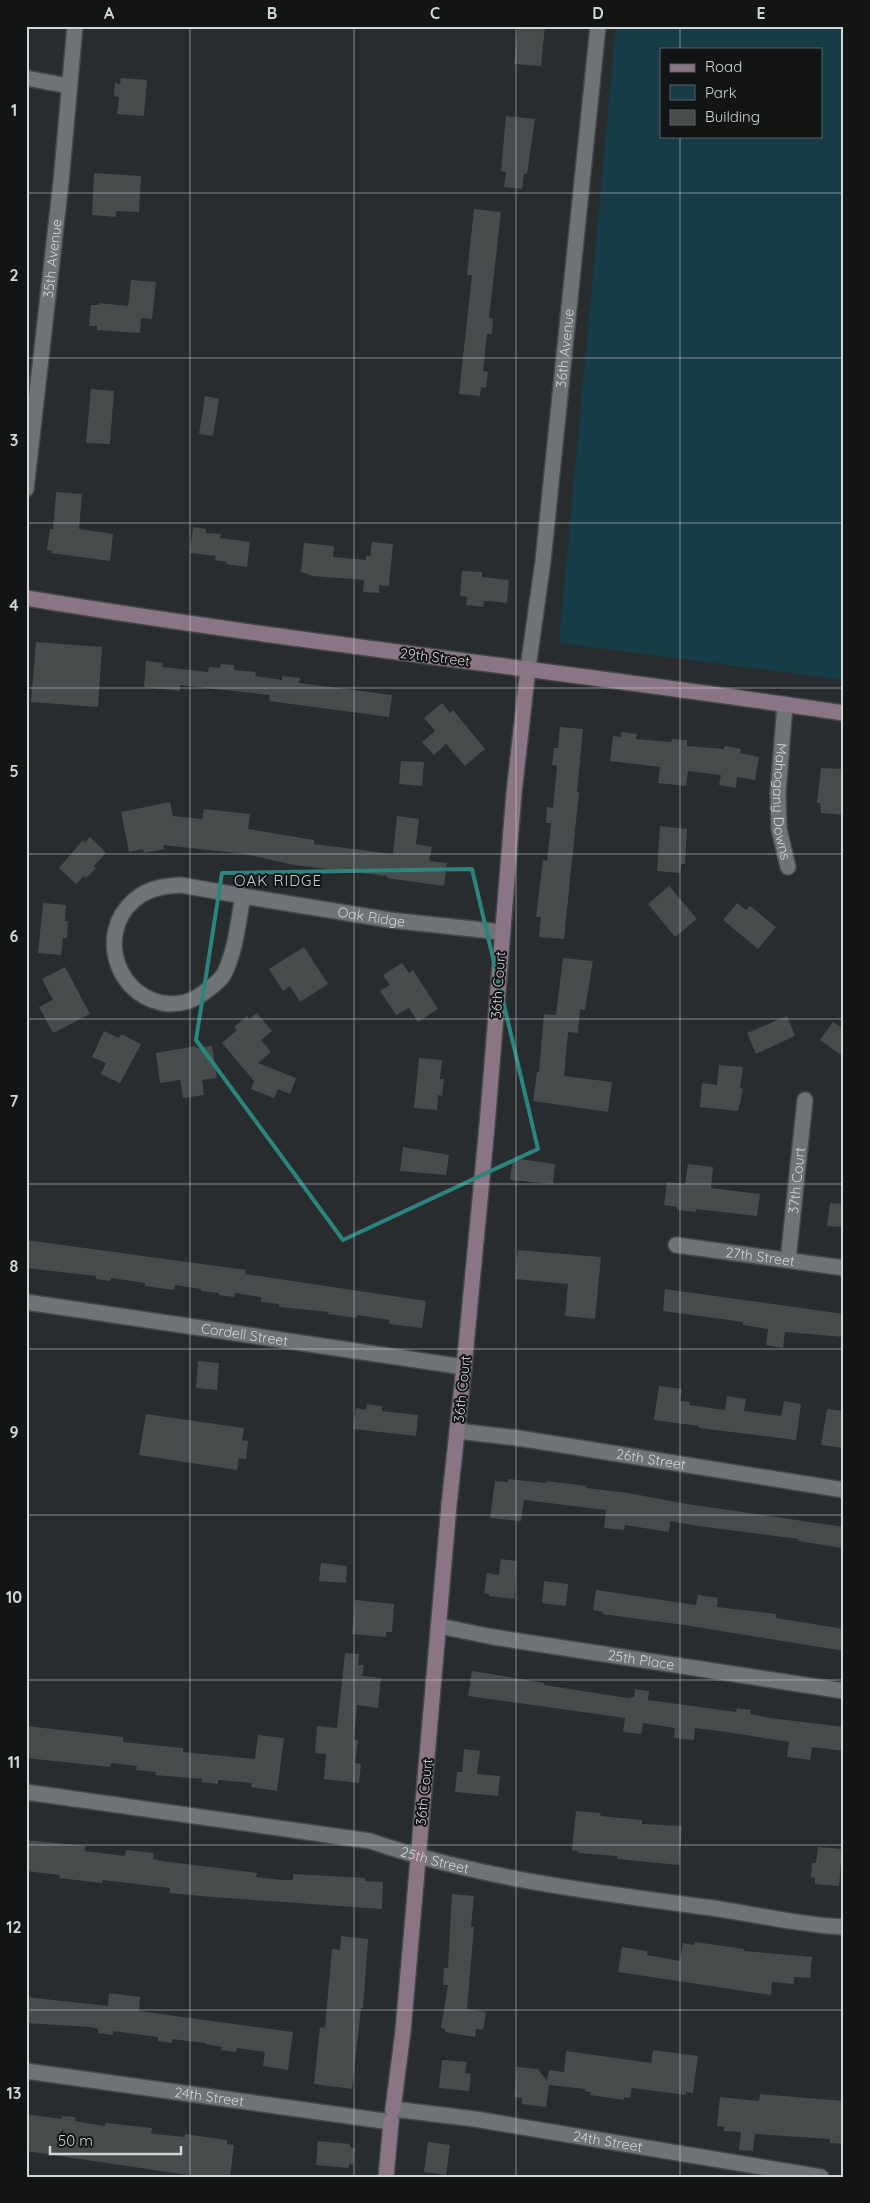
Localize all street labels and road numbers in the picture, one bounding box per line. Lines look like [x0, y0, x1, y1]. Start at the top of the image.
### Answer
street label: 35th Avenue [39, 218, 66, 299]
street label: 36th Avenue [552, 308, 578, 389]
street label: 29th Street [399, 644, 471, 670]
street label: Mahogany Downs [769, 743, 795, 862]
street label: Oak Ridge [336, 903, 406, 931]
street label: 36th Court [487, 951, 509, 1019]
street label: 37th Court [784, 1146, 809, 1215]
street label: 27th Street [725, 1243, 796, 1270]
street label: Cordell Street [200, 1319, 290, 1350]
street label: 36th Court [450, 1354, 474, 1423]
street label: 26th Street [615, 1445, 687, 1474]
street label: 25th Place [607, 1646, 676, 1674]
street label: 36th Court [412, 1757, 436, 1826]
street label: 25th Street [398, 1842, 471, 1878]
street label: 24th Street [173, 2083, 245, 2110]
street label: 24th Street [572, 2127, 644, 2156]

